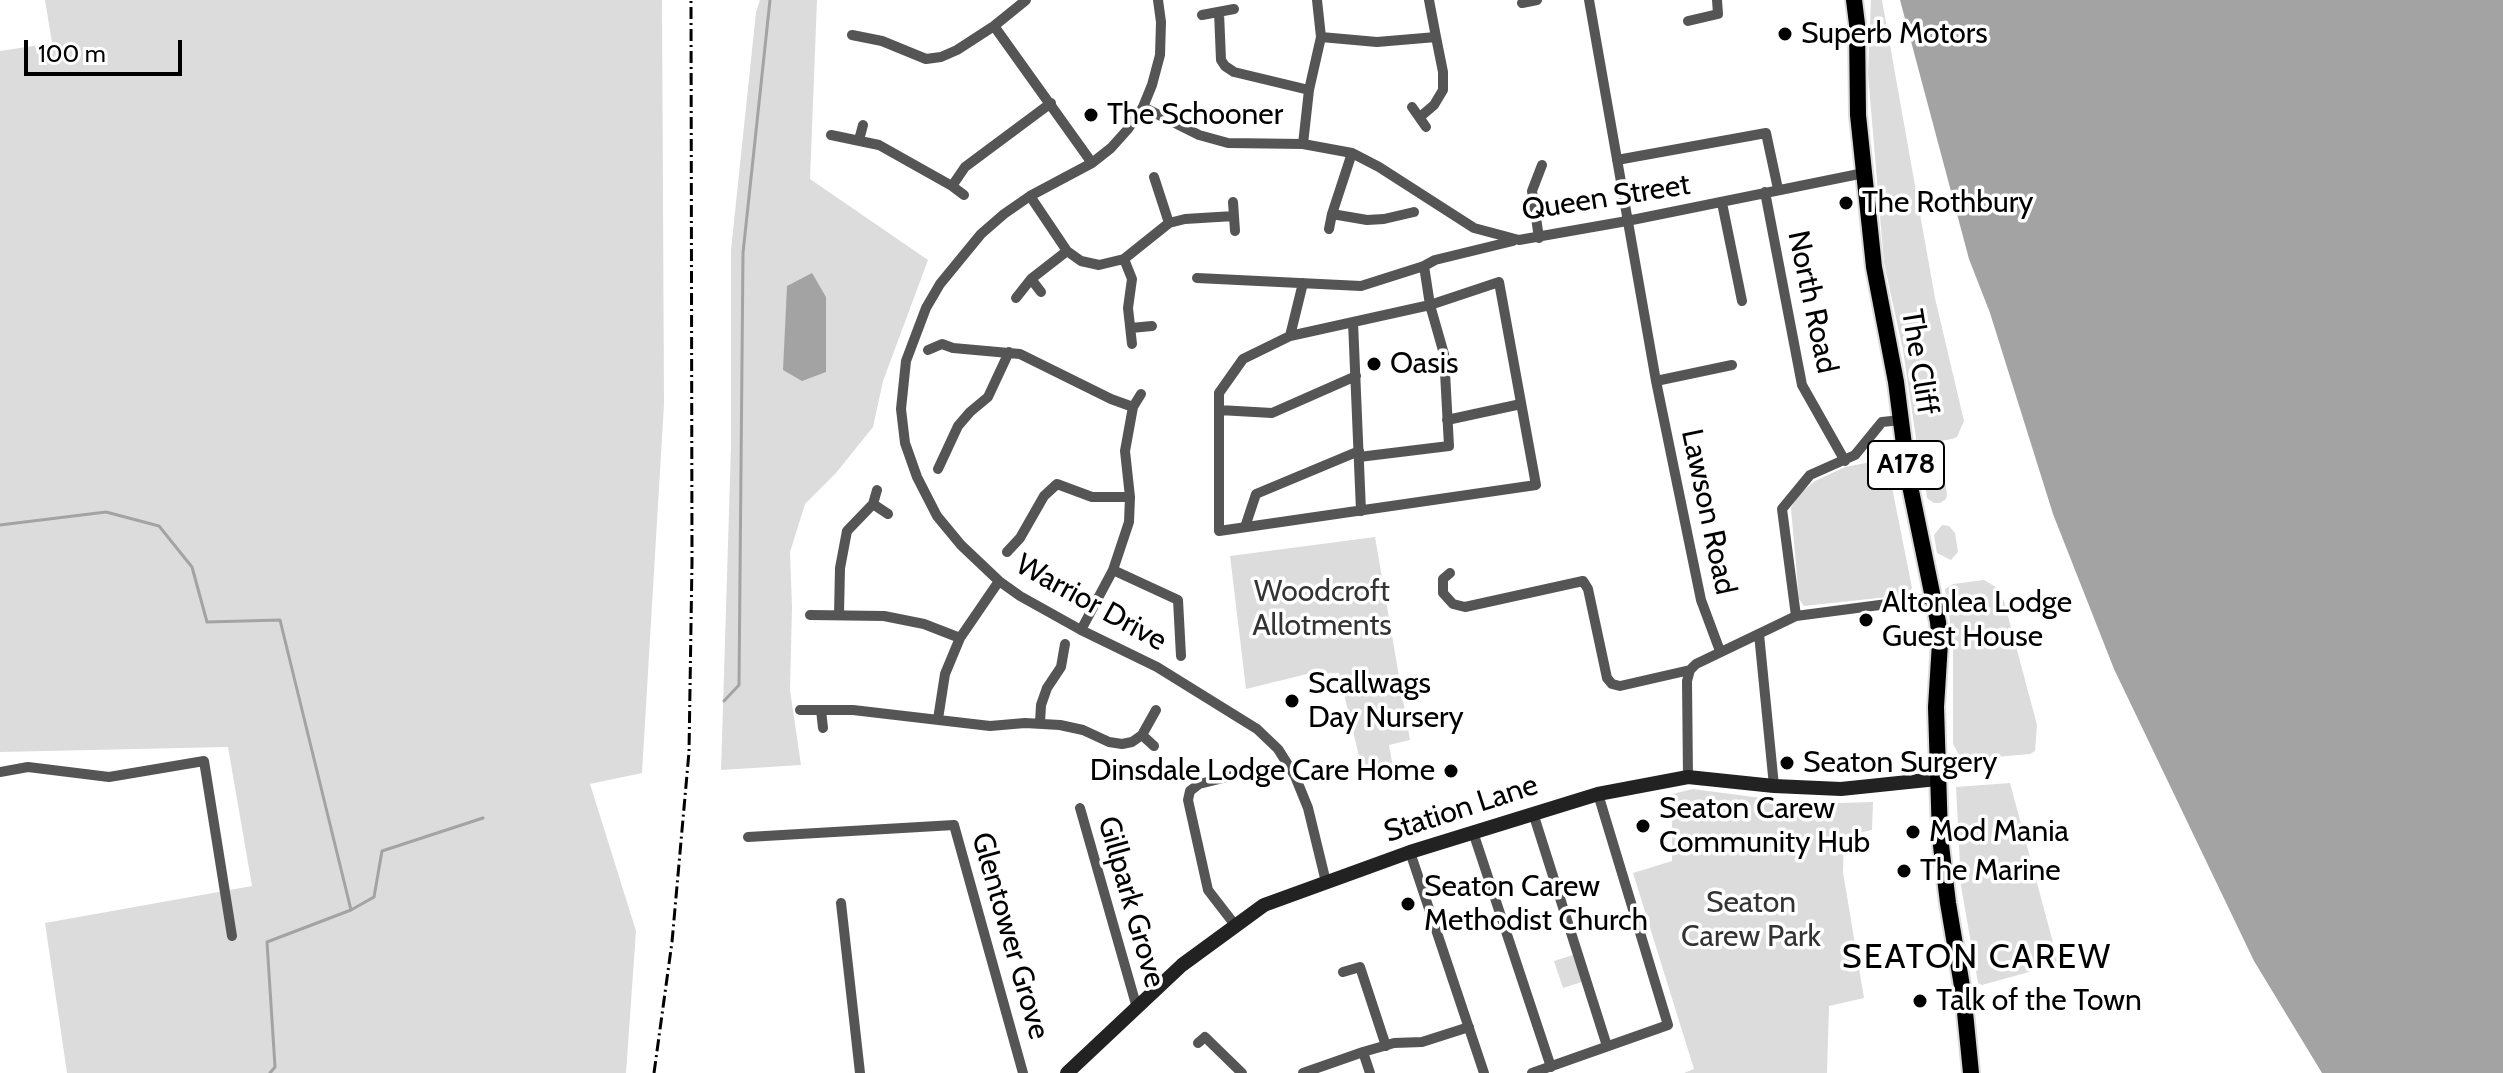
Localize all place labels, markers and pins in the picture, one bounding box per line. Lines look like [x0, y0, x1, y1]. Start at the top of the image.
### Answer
place label: Superb Motors [1801, 16, 1988, 52]
marker: Superb Motors [1776, 25, 1794, 43]
place label: The Schooner [1107, 97, 1283, 133]
marker: The Schooner [1082, 106, 1100, 124]
place label: The Rothbury [1862, 185, 2033, 221]
marker: The Rothbury [1837, 194, 1855, 212]
place label: Oasis [1390, 346, 1458, 382]
marker: Oasis [1365, 355, 1383, 373]
place label: Altonlea Lodge Guest House [1882, 585, 2072, 656]
marker: Altonlea Lodge Guest House [1857, 611, 1875, 629]
place label: Scallwags Day Nursery [1308, 666, 1464, 736]
marker: Scallwags Day Nursery [1283, 692, 1301, 710]
place label: Seaton Surgery [1803, 745, 1997, 781]
place label: Dinsdale Lodge Care Home [1090, 753, 1435, 789]
marker: Seaton Surgery [1778, 754, 1796, 772]
marker: Dinsdale Lodge Care Home [1442, 762, 1460, 780]
place label: Seaton Carew Community Hub [1659, 791, 1870, 862]
place label: Mod Mania [1929, 814, 2069, 850]
marker: Seaton Carew Community Hub [1634, 817, 1652, 835]
marker: Mod Mania [1904, 823, 1922, 841]
place label: The Marine [1920, 853, 2061, 889]
marker: The Marine [1895, 862, 1913, 880]
place label: Seaton Carew Methodist Church [1424, 869, 1648, 940]
marker: Seaton Carew Methodist Church [1399, 895, 1417, 913]
place label: Talk of the Town [1936, 983, 2142, 1019]
marker: Talk of the Town [1911, 992, 1929, 1010]

